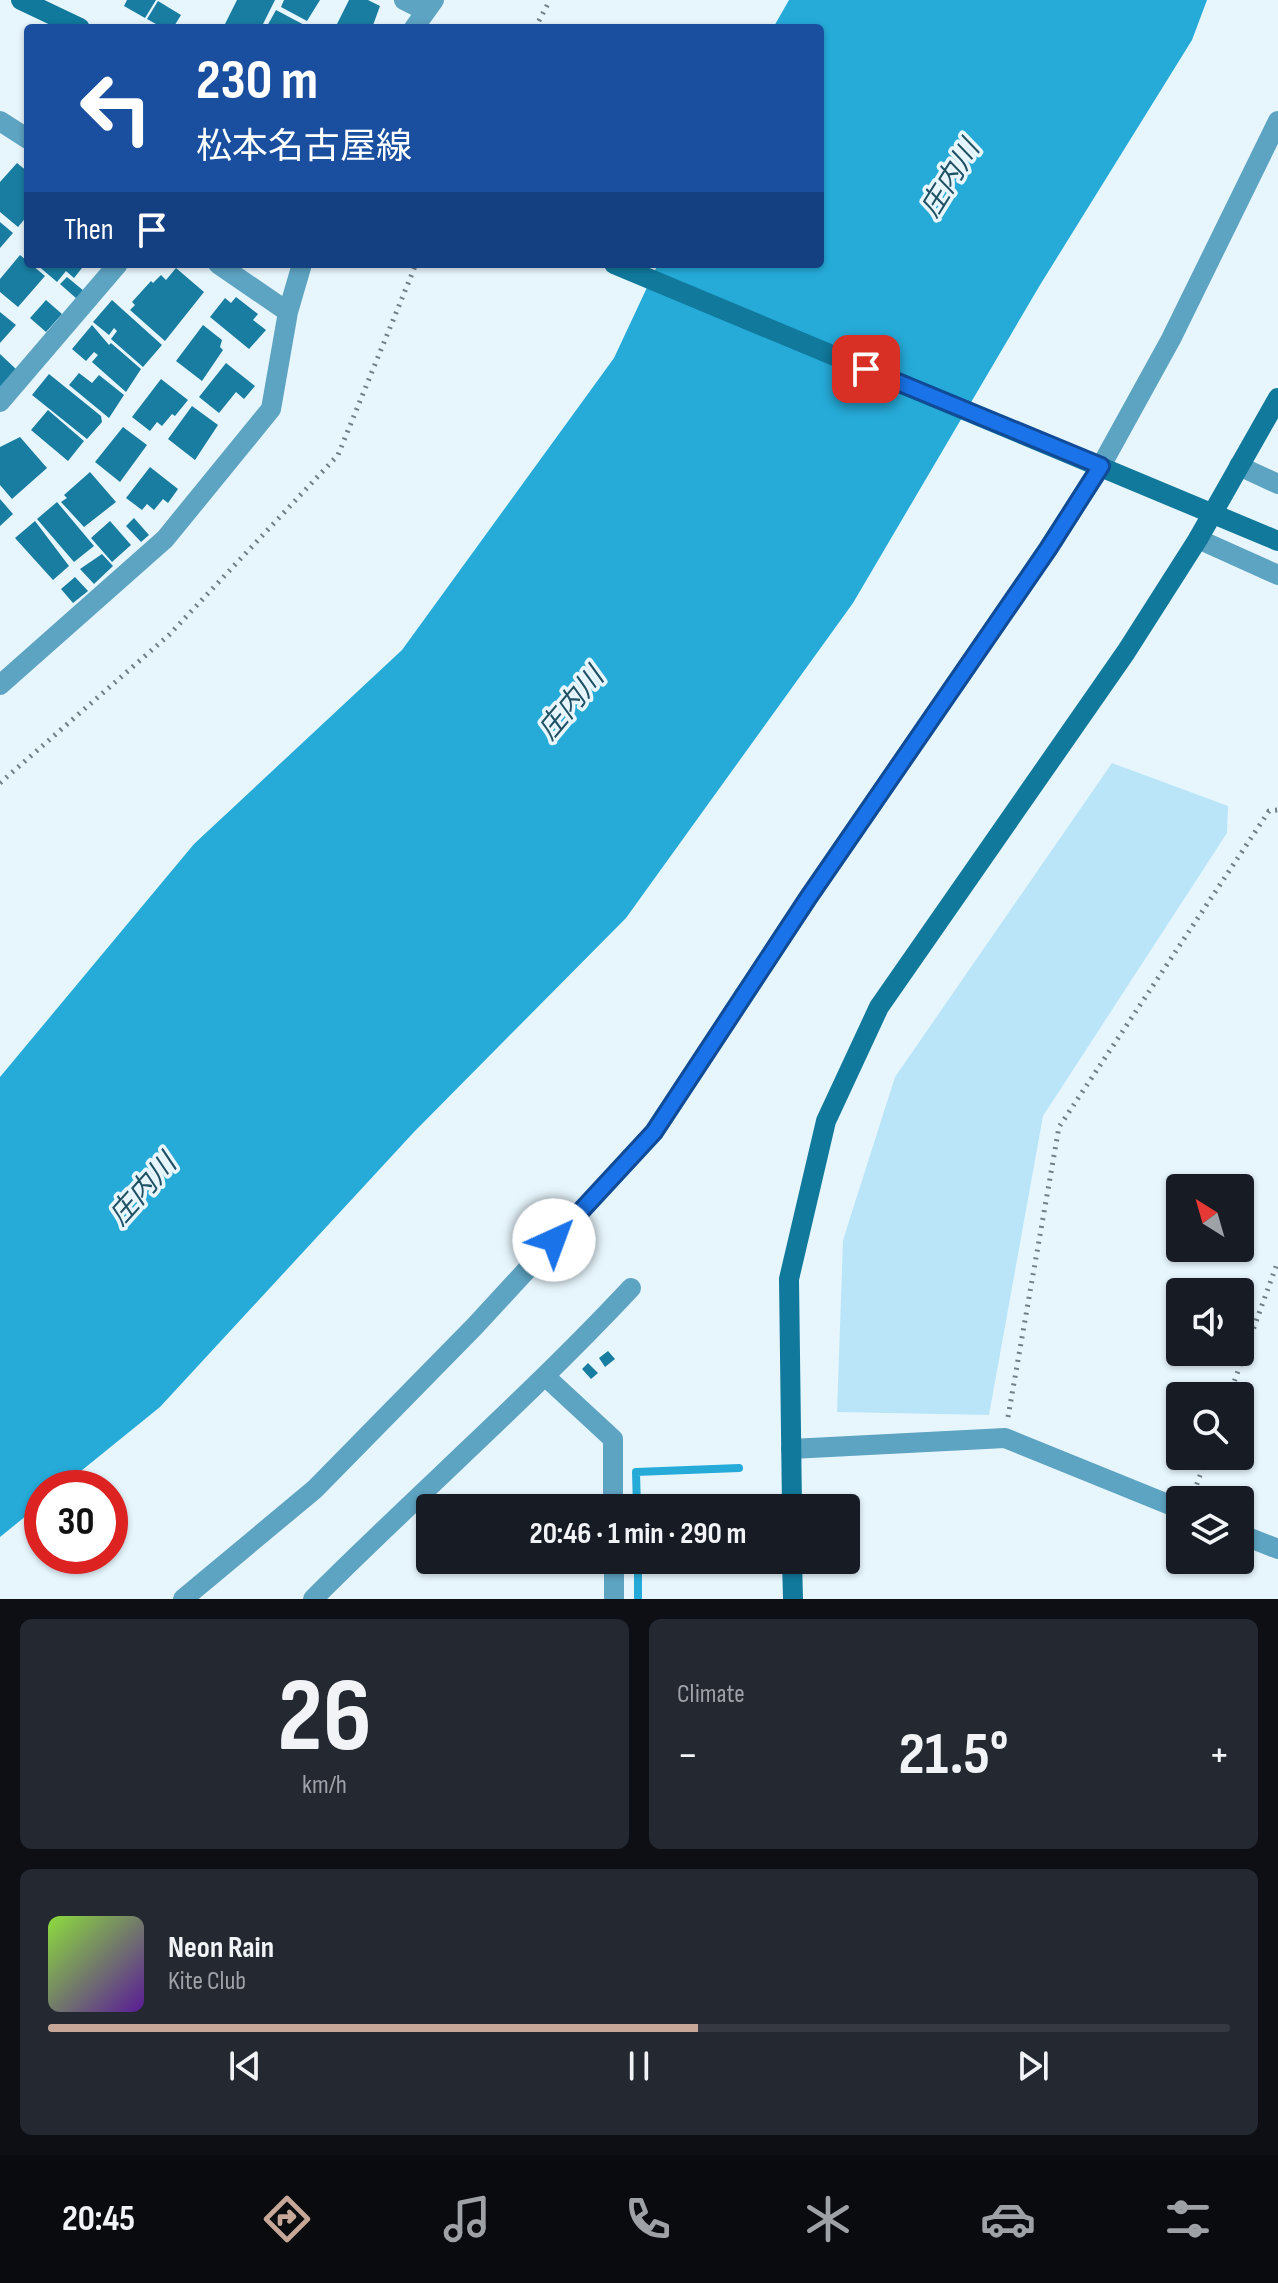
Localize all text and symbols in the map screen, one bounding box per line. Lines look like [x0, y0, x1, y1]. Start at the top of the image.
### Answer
text: 230 m [196, 48, 318, 115]
icon: left [64, 56, 168, 160]
text: 松本名古屋線 [196, 126, 412, 169]
water label: 庄内川 [914, 132, 988, 223]
icon: arrive [130, 208, 174, 252]
text: Then [64, 212, 114, 248]
pin [832, 335, 900, 403]
icon: arrive [844, 347, 888, 391]
water label: 庄内川 [532, 659, 613, 747]
water label: 庄内川 [103, 1146, 185, 1232]
north arrow [1166, 1174, 1254, 1262]
map controls [1166, 1174, 1254, 1574]
position arrow [512, 1198, 596, 1282]
button: sound [1166, 1278, 1254, 1366]
button: search [1166, 1382, 1254, 1470]
speed limit sign: 30 [24, 1470, 128, 1574]
button: layers [1166, 1486, 1254, 1574]
text: 20:46 · 1 min · 290 m [530, 1516, 746, 1552]
text: 26 [277, 1655, 372, 1780]
text: Climate [677, 1679, 745, 1710]
text: 21.5° [898, 1719, 1009, 1791]
text: − [677, 1729, 699, 1782]
text: + [1208, 1729, 1230, 1782]
text: km/h [302, 1770, 347, 1801]
text: Neon Rain [168, 1930, 274, 1966]
text: Kite Club [168, 1966, 246, 1997]
icon: previous [223, 2044, 267, 2088]
icon: pause [617, 2044, 661, 2088]
icon: next [1011, 2044, 1055, 2088]
icon: directions [259, 2191, 315, 2247]
icon: music [439, 2191, 495, 2247]
icon: phone [620, 2191, 676, 2247]
icon: climate [800, 2191, 856, 2247]
icon: car [980, 2191, 1036, 2247]
icon: filters [1160, 2191, 1216, 2247]
text: 20:45 [62, 2198, 135, 2241]

